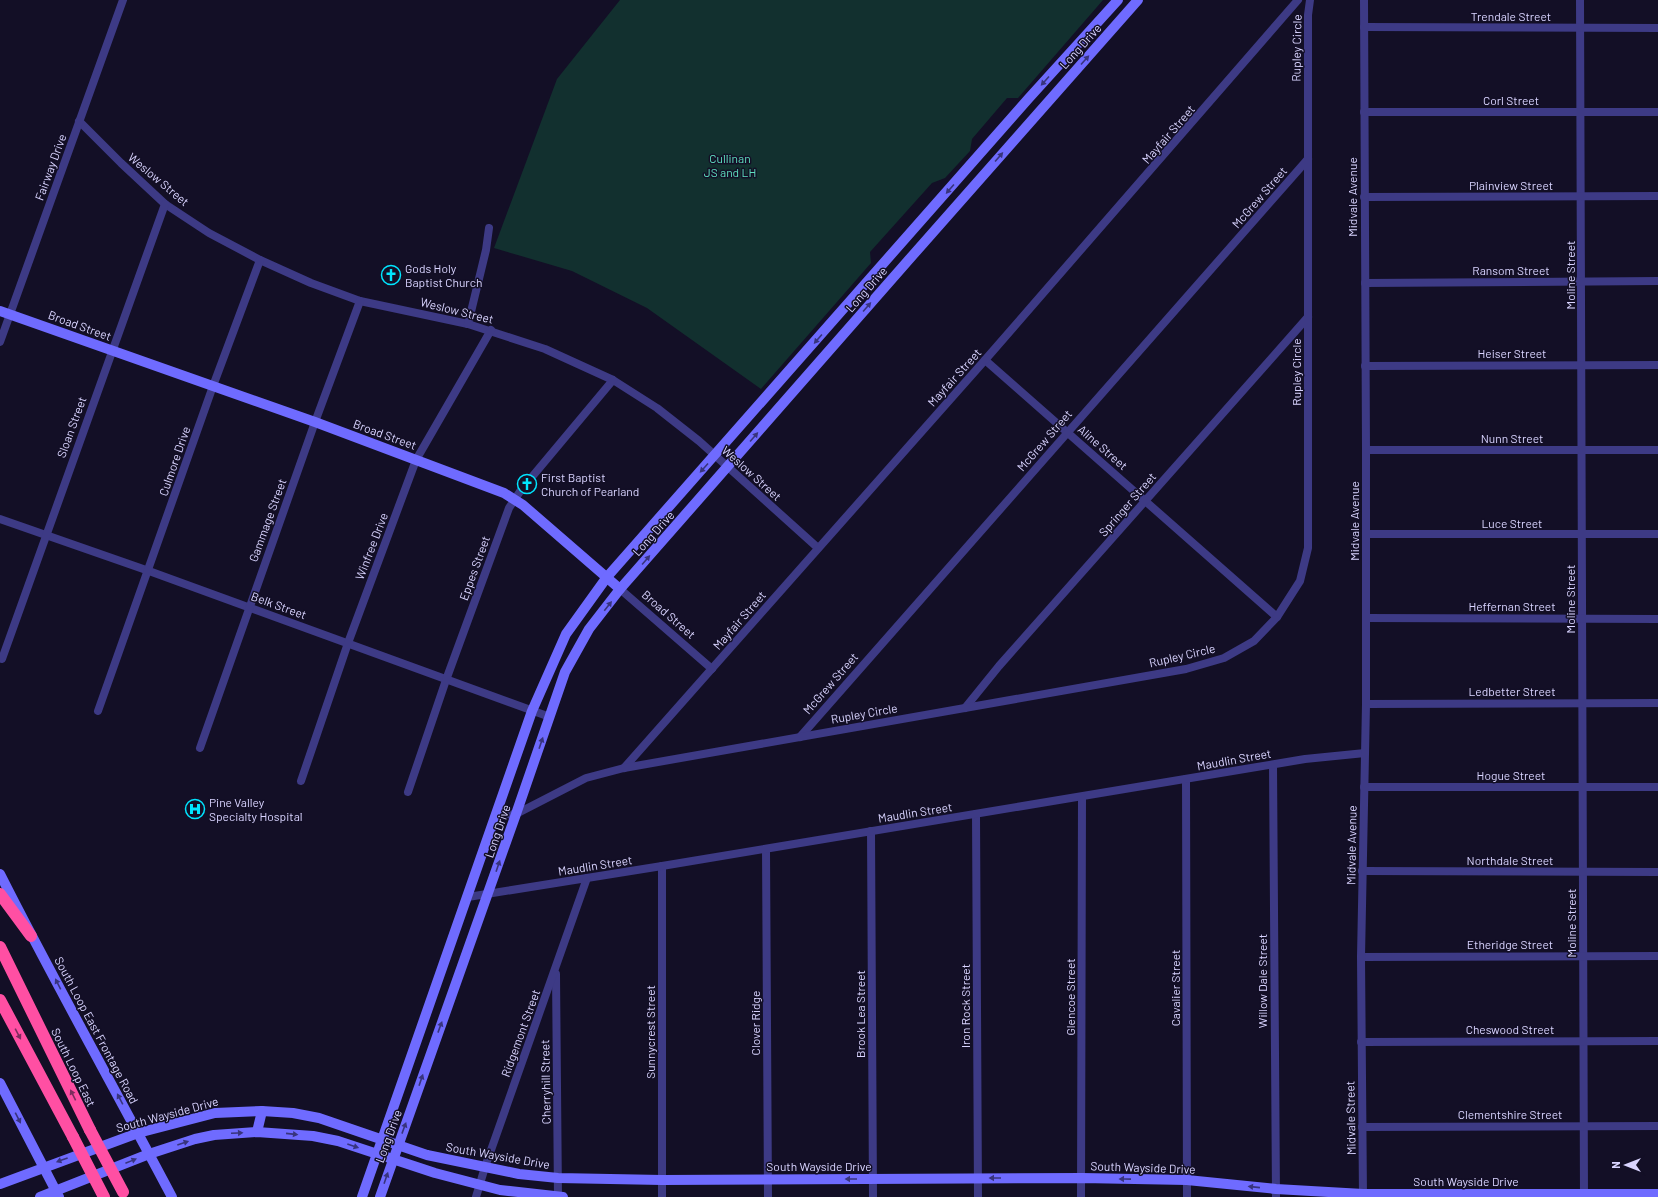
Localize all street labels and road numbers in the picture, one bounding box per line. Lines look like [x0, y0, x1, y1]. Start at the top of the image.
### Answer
street label: Trendale Street [1471, 9, 1551, 23]
street label: Rupley Circle [1288, 14, 1304, 82]
street label: Long Drive [1056, 21, 1104, 71]
street label: Corl Street [1483, 93, 1539, 107]
street label: Mayfair Street [1139, 102, 1197, 166]
street label: Fairway Drive [32, 132, 68, 202]
street label: Weslow Street [126, 150, 192, 208]
street label: Midvale Avenue [1345, 157, 1359, 237]
street label: McGrew Street [1229, 164, 1289, 230]
street label: Plainview Street [1469, 178, 1553, 192]
street label: Moline Street [1563, 241, 1577, 309]
street label: Ransom Street [1472, 263, 1550, 277]
street label: Long Drive [843, 264, 889, 314]
street label: Weslow Street [419, 294, 495, 326]
street label: Broad Street [46, 307, 114, 343]
street label: Rupley Circle [1289, 338, 1303, 406]
street label: Mayfair Street [924, 345, 984, 409]
street label: Heiser Street [1477, 346, 1547, 360]
street label: Sloan Street [53, 394, 89, 460]
street label: McGrew Street [1014, 407, 1074, 473]
street label: Broad Street [351, 416, 419, 452]
street label: Aline Street [1075, 422, 1131, 472]
street label: Culmore Drive [156, 424, 192, 498]
street label: Nunn Street [1481, 431, 1543, 445]
street label: Weslow Street [719, 443, 785, 503]
street label: Springer Street [1096, 469, 1158, 539]
street label: Gammage Street [245, 477, 289, 563]
street label: Midvale Avenue [1347, 481, 1361, 561]
street label: Long Drive [629, 508, 677, 558]
street label: Winfree Drive [352, 511, 390, 581]
street label: Luce Street [1481, 516, 1543, 530]
street label: Eppes Street [456, 534, 492, 602]
street label: Moline Street [1563, 565, 1577, 633]
street label: Broad Street [639, 587, 699, 641]
street label: Mayfair Street [710, 588, 768, 652]
street label: Belk Street [249, 589, 309, 621]
street label: Heffernan Street [1468, 599, 1556, 613]
street label: Rupley Circle [1148, 641, 1216, 669]
street label: McGrew Street [800, 650, 860, 716]
street label: Ledbetter Street [1468, 684, 1556, 698]
street label: Rupley Circle [830, 700, 898, 726]
street label: Maudlin Street [1196, 746, 1272, 772]
street label: Hogue Street [1477, 768, 1545, 782]
street label: Maudlin Street [877, 799, 953, 825]
street label: Long Drive [481, 803, 513, 859]
street label: Midvale Avenue [1343, 805, 1359, 885]
street label: Maudlin Street [557, 852, 633, 878]
street label: Northdale Street [1467, 853, 1553, 867]
street label: Moline Street [1564, 889, 1578, 957]
street label: Willow Dale Street [1255, 934, 1269, 1028]
street label: Etheridge Street [1467, 937, 1553, 951]
street label: Cavalier Street [1168, 950, 1182, 1026]
street label: South Loop East Frontage Road [52, 954, 142, 1106]
street label: Glencoe Street [1063, 958, 1077, 1036]
street label: Iron Rock Street [958, 964, 972, 1048]
street label: Brook Lea Street [853, 970, 867, 1058]
street label: Sunnycrest Street [643, 985, 657, 1079]
street label: Ridgemont Street [498, 987, 542, 1079]
street label: Clover Ridge [748, 991, 762, 1055]
street label: Cheswood Street [1466, 1022, 1554, 1036]
street label: South Loop East [49, 1025, 99, 1109]
street label: Cherryhill Street [537, 1039, 553, 1125]
street label: Midvale Street [1342, 1081, 1358, 1155]
street label: South Wayside Drive [114, 1094, 220, 1134]
street label: Clementshire Street [1458, 1107, 1562, 1121]
street label: Long Drive [372, 1108, 404, 1164]
street label: South Wayside Drive [445, 1139, 551, 1171]
street label: South Wayside Drive [1090, 1158, 1196, 1176]
street label: South Wayside Drive [766, 1159, 872, 1173]
street label: South Wayside Drive [1413, 1174, 1519, 1188]

